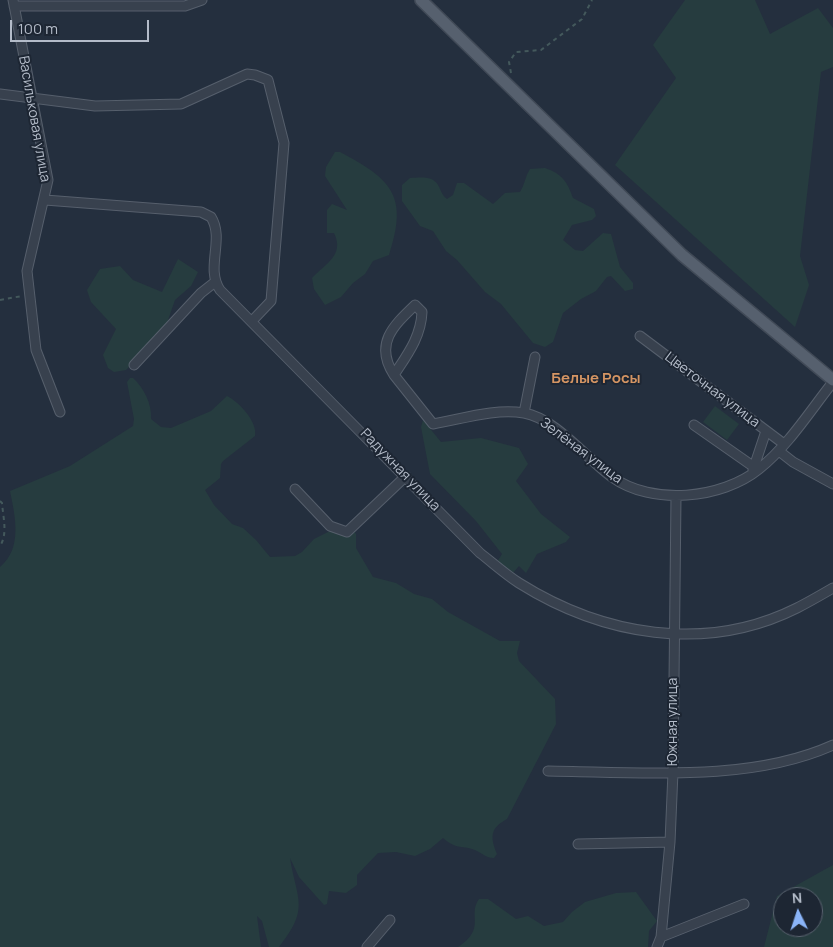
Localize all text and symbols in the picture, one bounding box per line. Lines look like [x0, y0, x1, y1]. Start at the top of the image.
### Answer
scale bar [12, 10, 151, 42]
text: 100 m [18, 18, 58, 39]
street label: Васильковая улица [15, 54, 53, 184]
street label: Цветочная улица [661, 349, 763, 431]
district label: Белые Росы [551, 370, 641, 388]
street label: Зелёная улица [536, 415, 626, 487]
street label: Радужная улица [356, 425, 444, 515]
street label: Южная улица [665, 678, 681, 766]
north arrow [773, 887, 823, 937]
text: N [791, 888, 803, 907]

